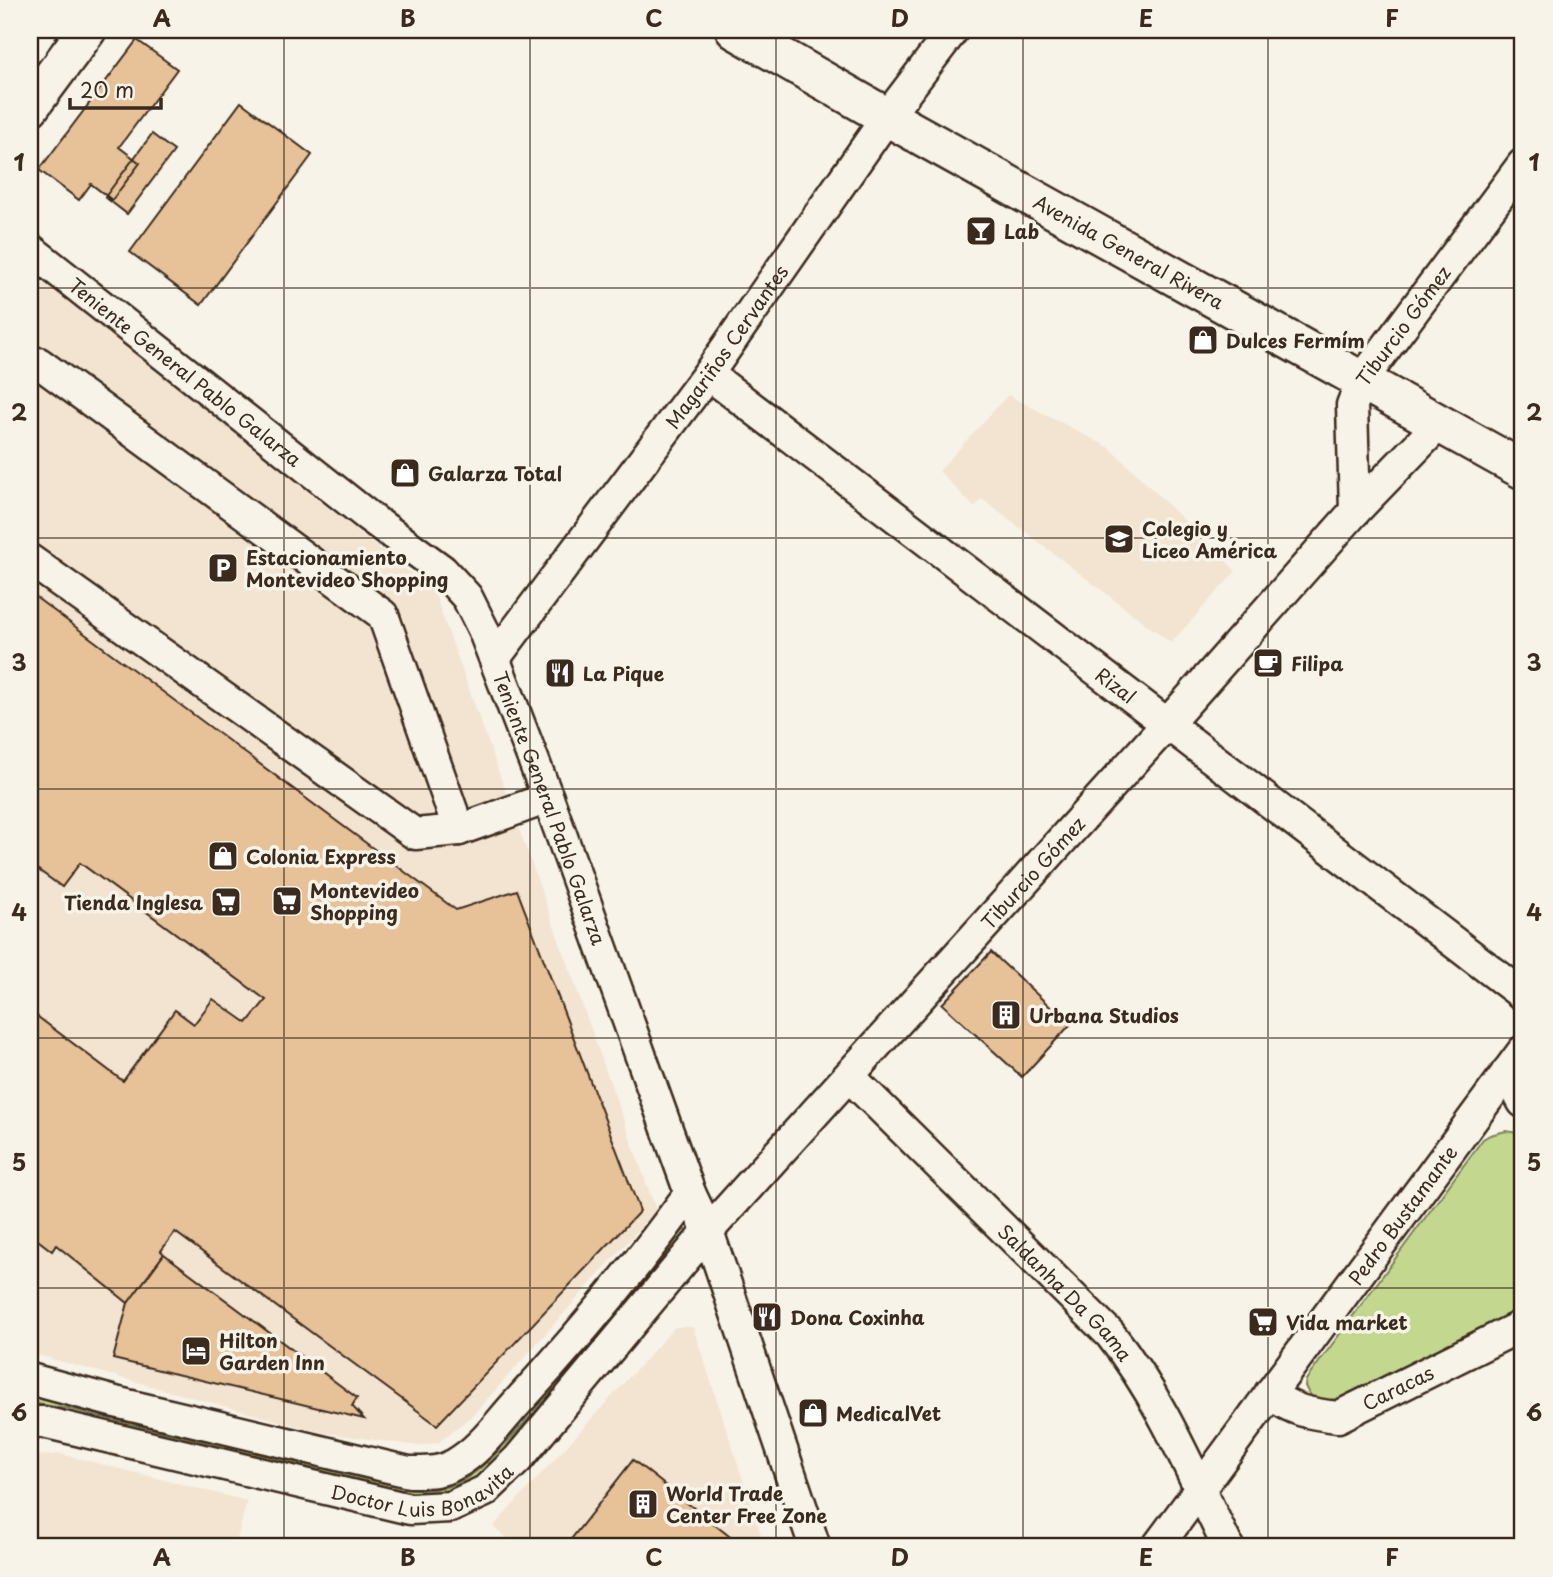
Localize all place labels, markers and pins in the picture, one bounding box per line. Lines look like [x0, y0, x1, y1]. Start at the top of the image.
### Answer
bar icon: Lab [964, 214, 998, 248]
place label: Lab [1004, 217, 1039, 245]
shop icon: Dulces Fermím [1186, 323, 1220, 357]
place label: Dulces Fermím [1226, 326, 1365, 354]
shop icon: Galarza Total [388, 456, 422, 490]
place label: Galarza Total [428, 459, 562, 487]
place label: Colegio y Liceo América [1142, 514, 1277, 564]
school or university icon: Colegio y Liceo América [1102, 522, 1136, 556]
place label: Estacionamiento Montevideo Shopping [246, 543, 448, 593]
parking icon: Estacionamiento Montevideo Shopping [206, 551, 240, 585]
cafe icon: Filipa [1251, 646, 1285, 680]
place label: Filipa [1291, 649, 1344, 677]
restaurant icon: La Pique [543, 656, 577, 690]
place label: La Pique [583, 659, 664, 687]
shop icon: Colonia Express [206, 839, 240, 873]
place label: Colonia Express [246, 842, 396, 870]
place label: Montevideo Shopping [310, 876, 419, 926]
supermarket icon: Montevideo Shopping [270, 884, 304, 918]
supermarket icon: Tienda Inglesa [209, 885, 243, 919]
place label: Tienda Inglesa [64, 888, 204, 916]
building icon: Urbana Studios [989, 998, 1023, 1032]
place label: Urbana Studios [1029, 1001, 1179, 1029]
restaurant icon: Dona Coxinha [750, 1300, 784, 1334]
place label: Dona Coxinha [790, 1303, 925, 1331]
supermarket icon: Vida market [1246, 1305, 1280, 1339]
place label: Vida market [1286, 1308, 1408, 1336]
place label: Hilton Garden Inn [219, 1326, 325, 1376]
hotel icon: Hilton Garden Inn [179, 1334, 213, 1368]
shop icon: MedicalVet [796, 1396, 830, 1430]
place label: MedicalVet [836, 1399, 941, 1427]
place label: World Trade Center Free Zone [666, 1479, 827, 1529]
building icon: World Trade Center Free Zone [626, 1487, 660, 1521]

